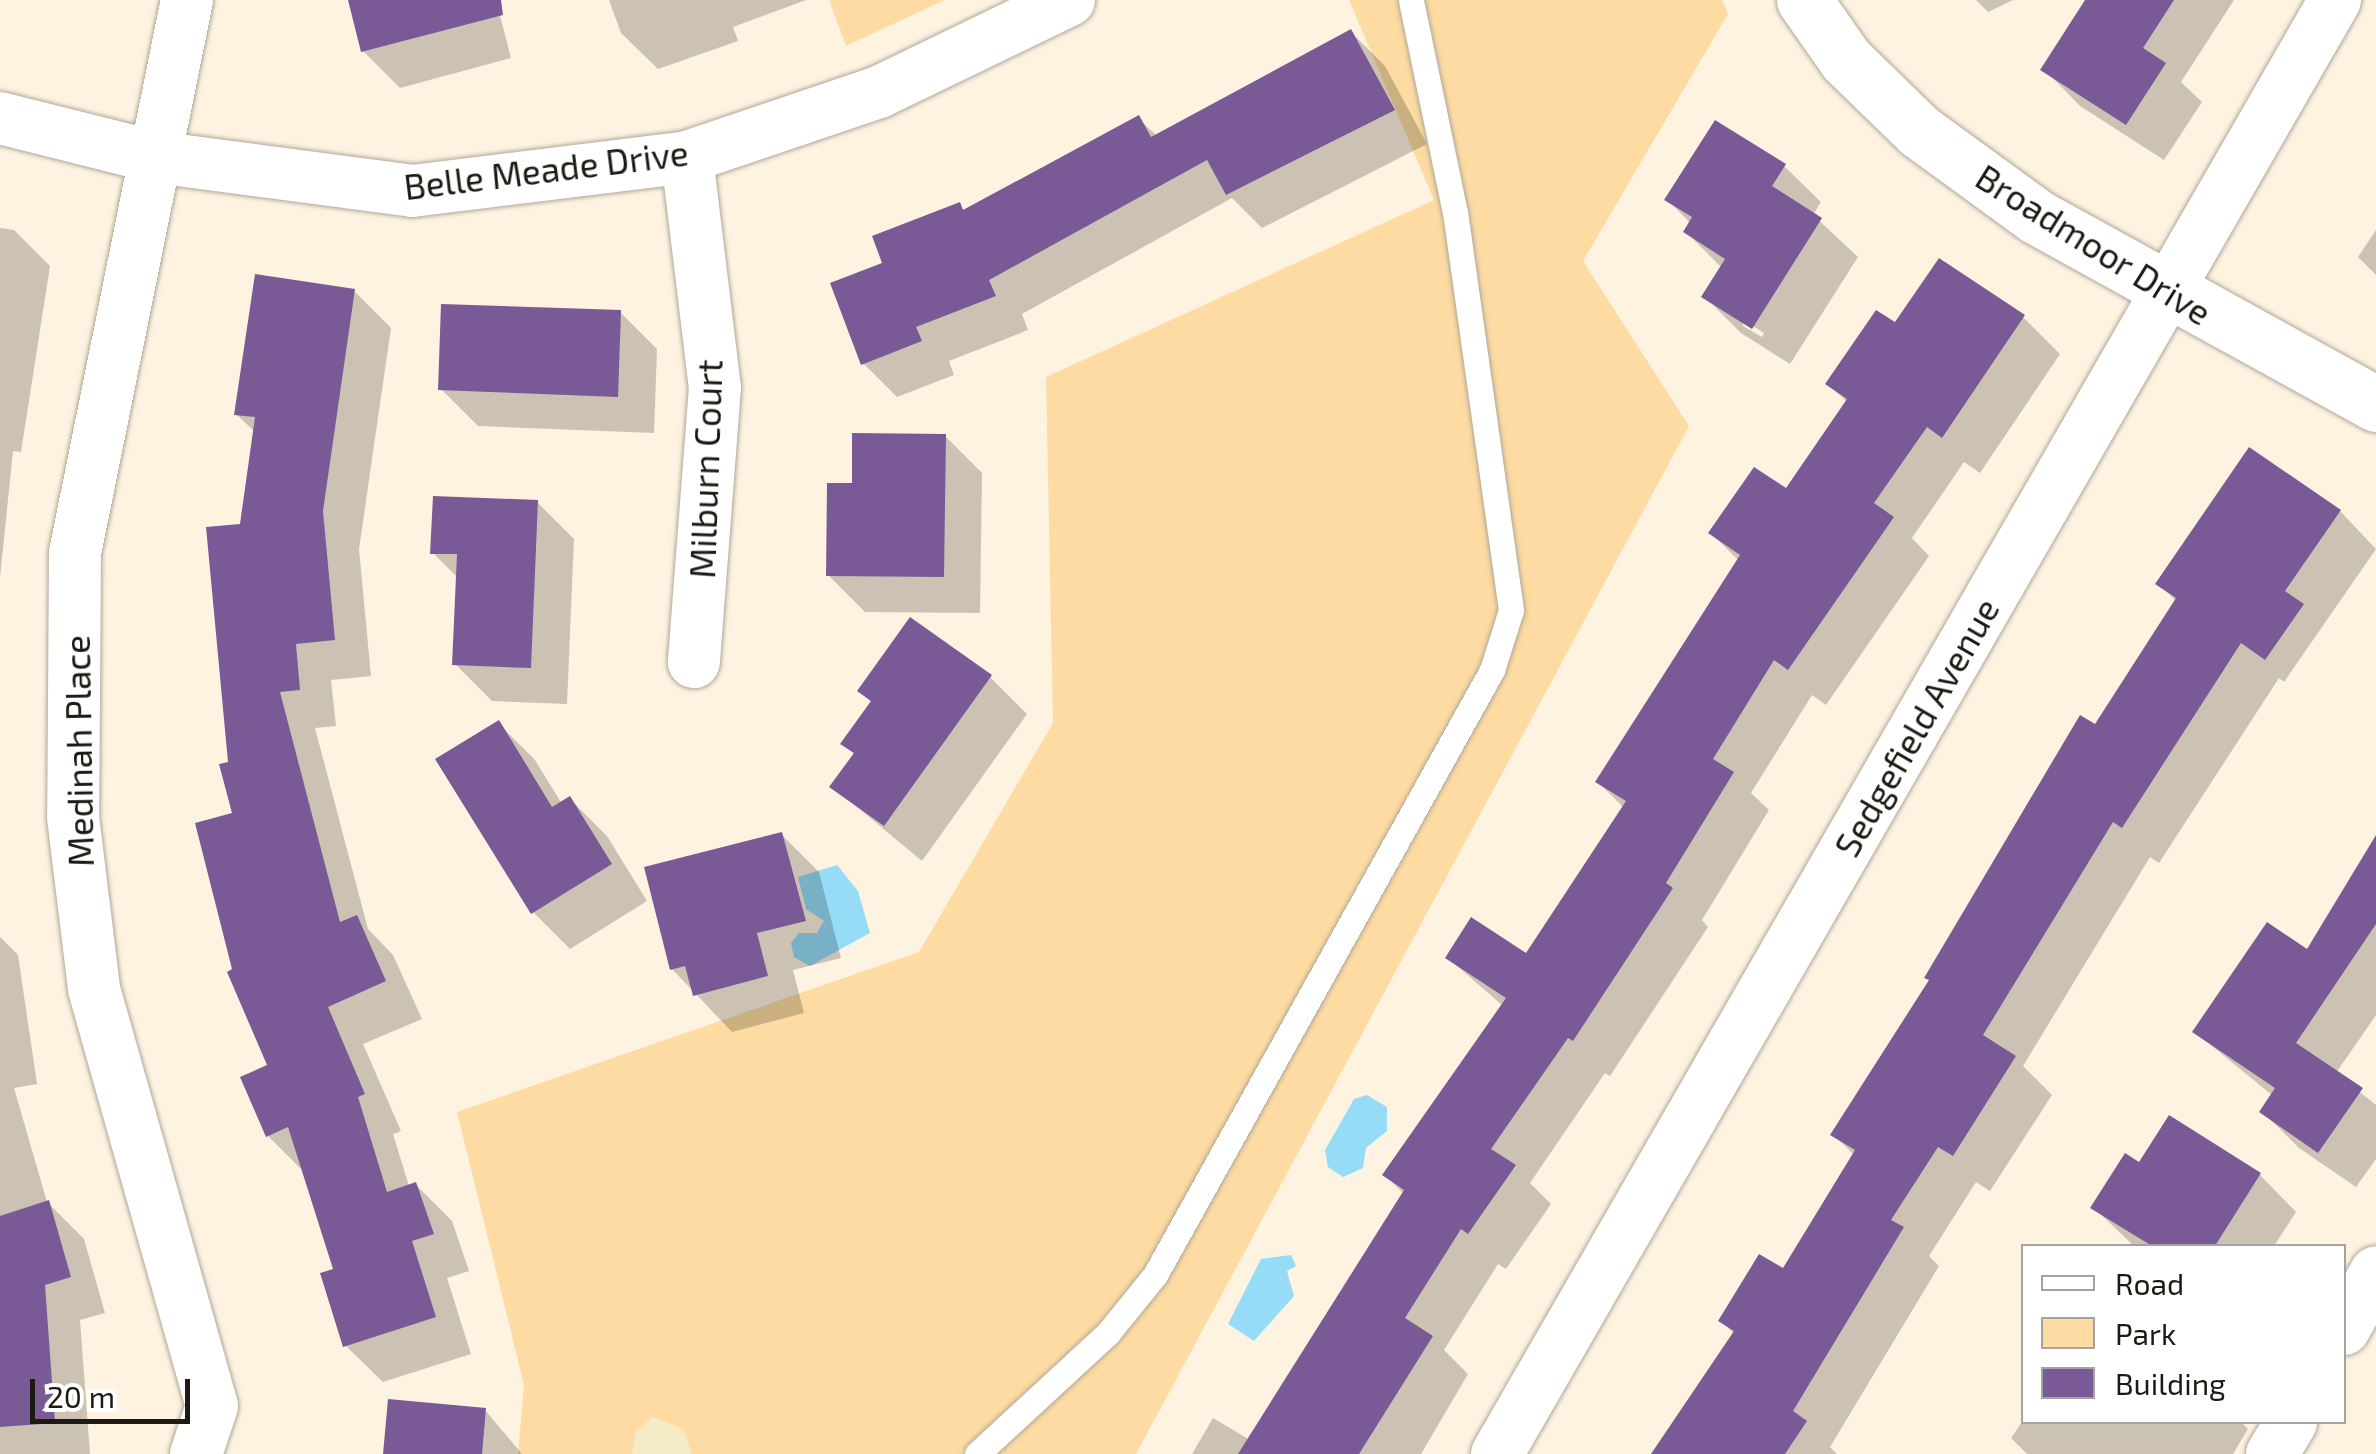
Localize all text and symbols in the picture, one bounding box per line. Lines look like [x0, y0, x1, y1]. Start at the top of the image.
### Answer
street label: Belle Meade Drive [401, 131, 691, 207]
street label: Broadmoor Drive [1968, 155, 2220, 333]
street label: Milburn Court [680, 359, 730, 579]
street label: Sedgefield Avenue [1825, 590, 2007, 864]
street label: Medinah Place [55, 635, 101, 867]
legend [2021, 1244, 2346, 1424]
text: Road [2115, 1265, 2184, 1301]
text: Park [2115, 1315, 2176, 1351]
scale bar [35, 1359, 195, 1421]
text: Building [2115, 1365, 2226, 1401]
text: 20 m [47, 1378, 115, 1414]

